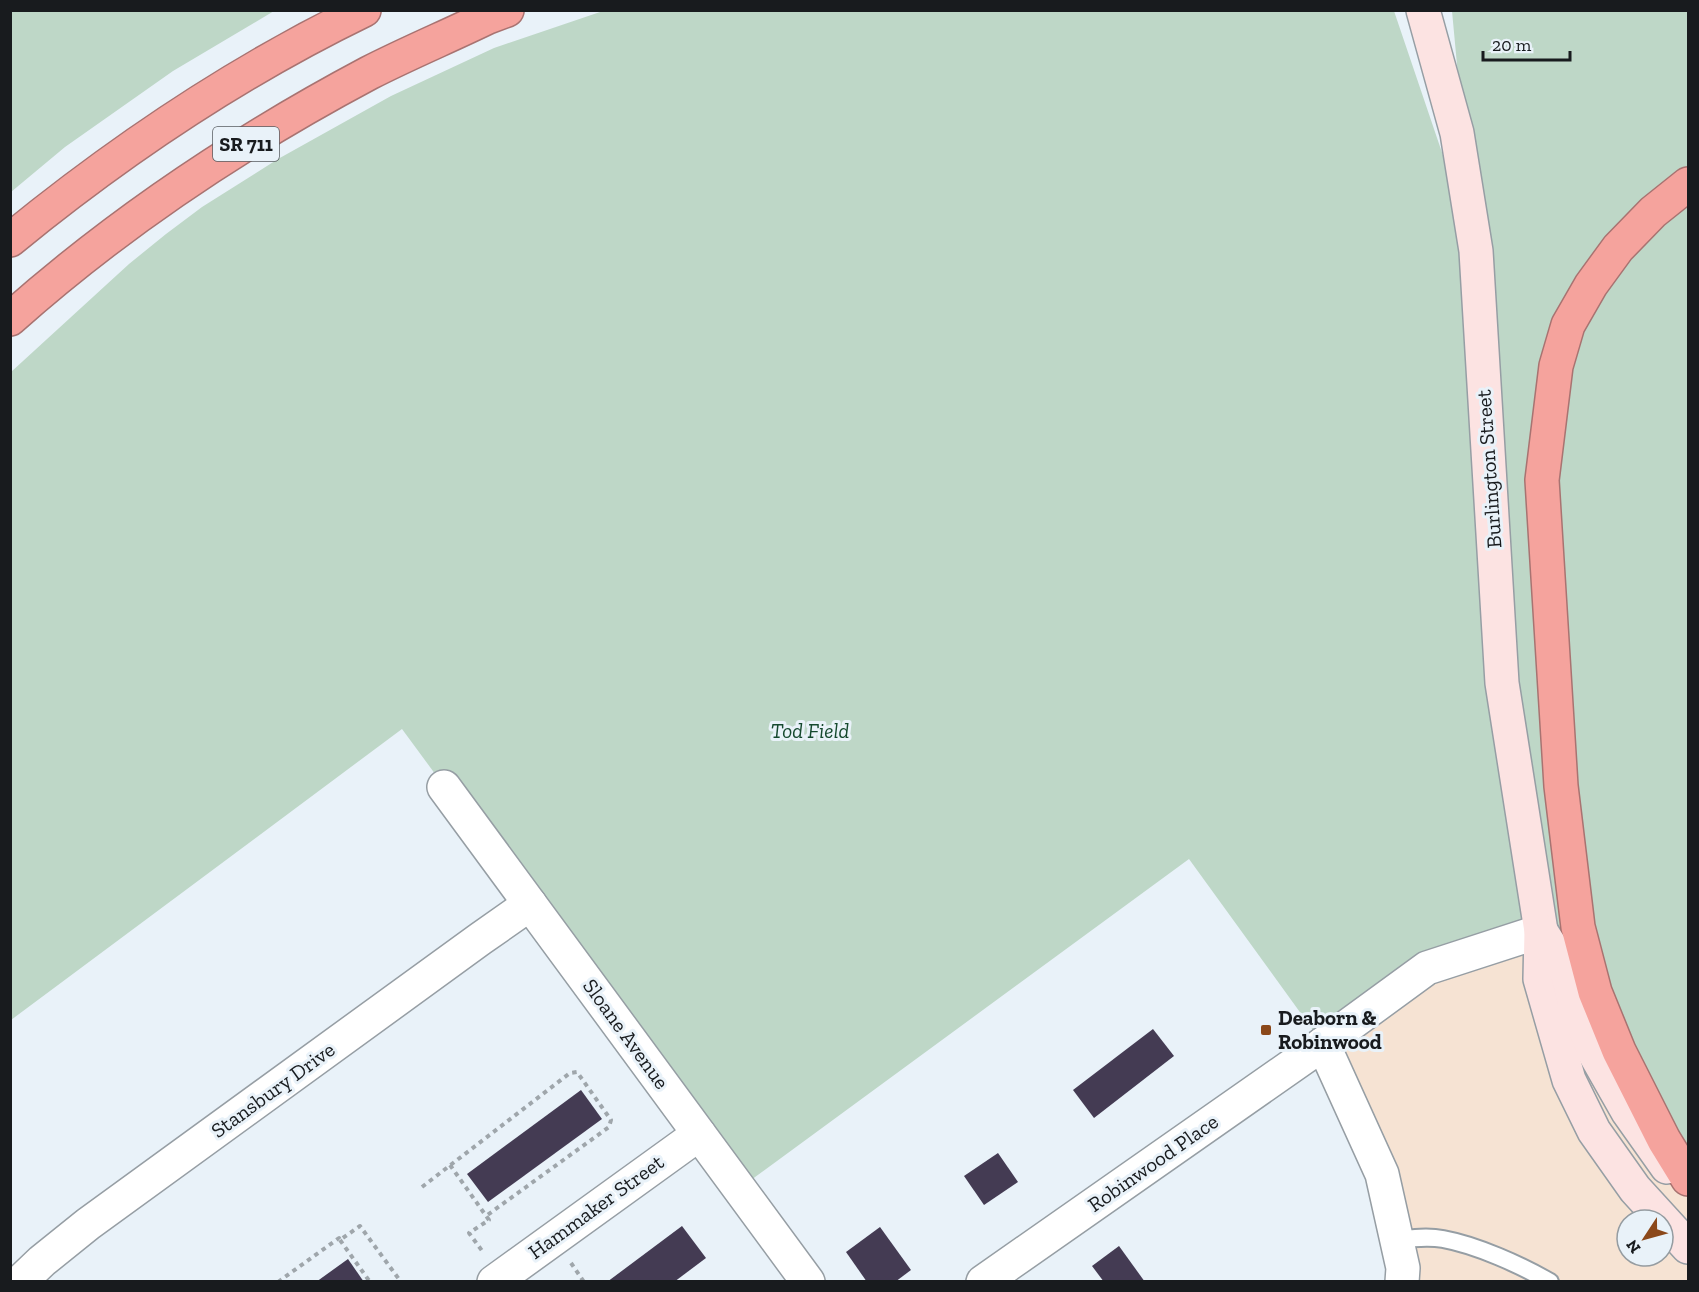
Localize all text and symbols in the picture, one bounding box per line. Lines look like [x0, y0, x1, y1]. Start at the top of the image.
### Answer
scale bar [1483, 24, 1570, 62]
text: 20 m [1492, 34, 1532, 56]
road number: SR 711 [213, 127, 279, 161]
street label: Burlington Street [1470, 389, 1507, 549]
park label: Tod Field [771, 718, 850, 743]
street label: Sloane Avenue [578, 974, 675, 1094]
place label: Deaborn & Robinwood [1278, 1005, 1382, 1054]
marker: Deaborn & Robinwood [1259, 1023, 1273, 1037]
street label: Stansbury Drive [206, 1036, 339, 1143]
street label: Robinwood Place [1083, 1108, 1223, 1217]
street label: Hammaker Street [523, 1149, 668, 1264]
north arrow [1615, 1208, 1675, 1268]
text: N [1622, 1236, 1645, 1257]

